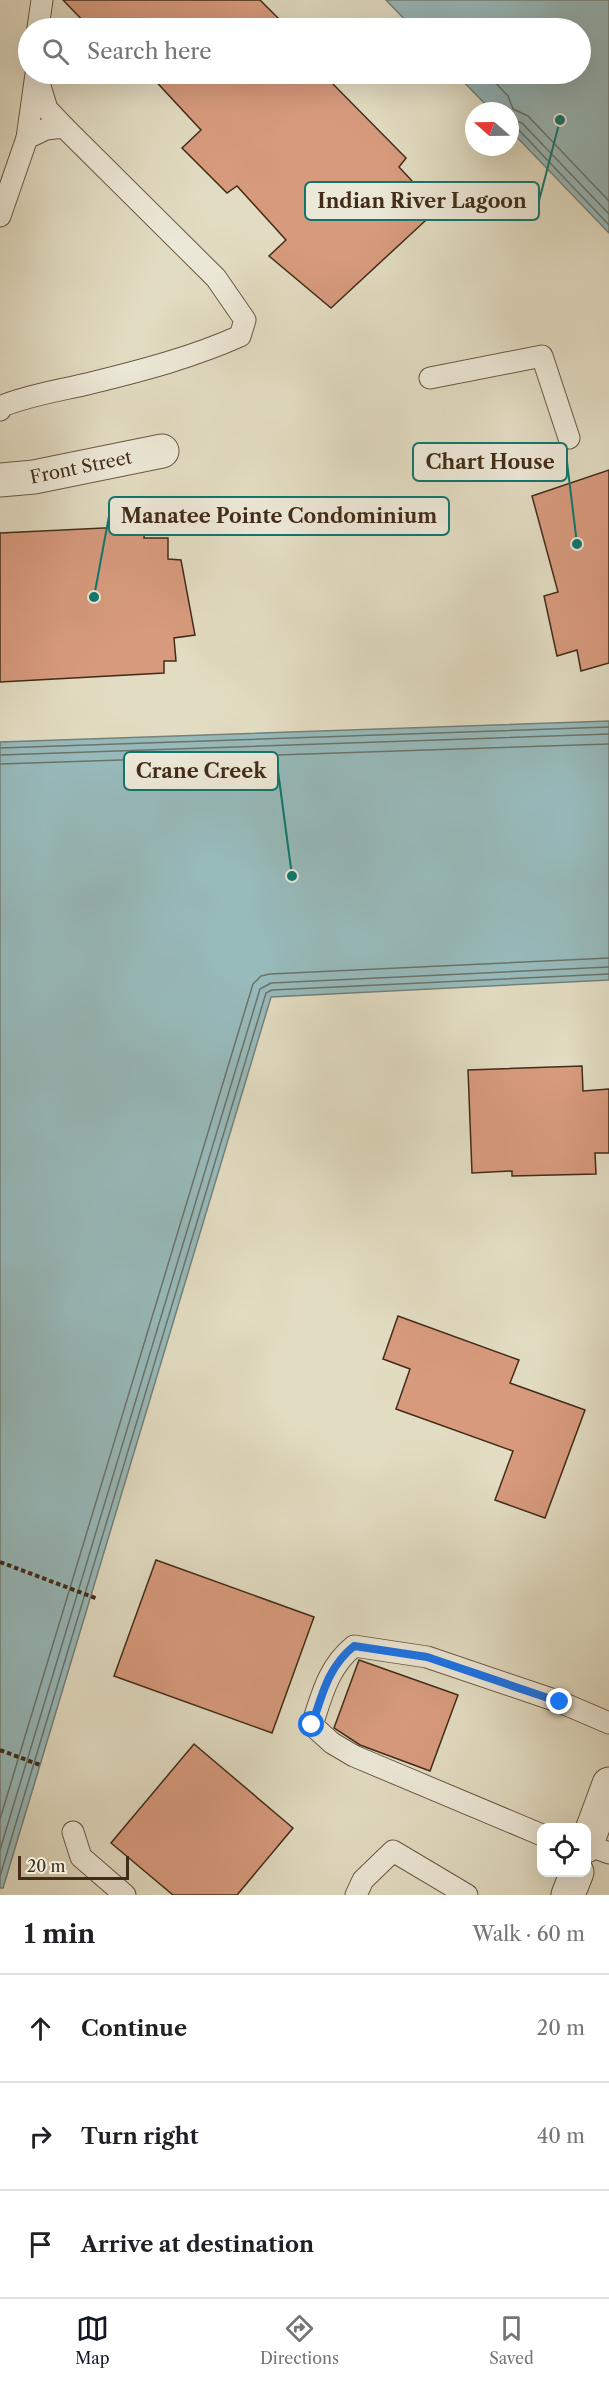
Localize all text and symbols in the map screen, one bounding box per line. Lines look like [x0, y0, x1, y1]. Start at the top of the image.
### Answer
search box [18, 18, 591, 84]
icon: search [39, 35, 72, 68]
text: Search here [87, 38, 212, 65]
north arrow [465, 102, 519, 156]
callout: Indian River Lagoon [305, 182, 539, 220]
text: Indian River Lagoon [317, 189, 527, 213]
callout: Chart House [413, 443, 567, 481]
street label: Front Street [28, 446, 134, 489]
text: Chart House [425, 450, 555, 474]
callout: Manatee Pointe Condominium [109, 497, 449, 535]
text: Manatee Pointe Condominium [121, 504, 437, 528]
callout: Crane Creek [124, 752, 278, 790]
text: Crane Creek [136, 759, 267, 783]
route end [546, 1688, 572, 1714]
route start [298, 1711, 324, 1737]
map controls [537, 1823, 591, 1877]
button: locate [537, 1823, 591, 1877]
scale bar [18, 1853, 129, 1880]
text: 20 m [27, 1856, 66, 1876]
text: 1 min [24, 1918, 95, 1950]
text: Walk · 60 m [473, 1922, 585, 1946]
icon: ahead [24, 2012, 57, 2045]
text: Continue [81, 2015, 187, 2042]
text: 20 m [537, 2016, 585, 2040]
icon: right [24, 2120, 57, 2153]
text: Turn right [81, 2123, 199, 2150]
text: 40 m [537, 2124, 585, 2148]
icon: arrive [24, 2228, 57, 2261]
text: Arrive at destination [81, 2231, 314, 2258]
tab: Map [75, 2312, 110, 2368]
tab: Directions [260, 2312, 339, 2368]
tab: Saved [489, 2312, 534, 2368]

